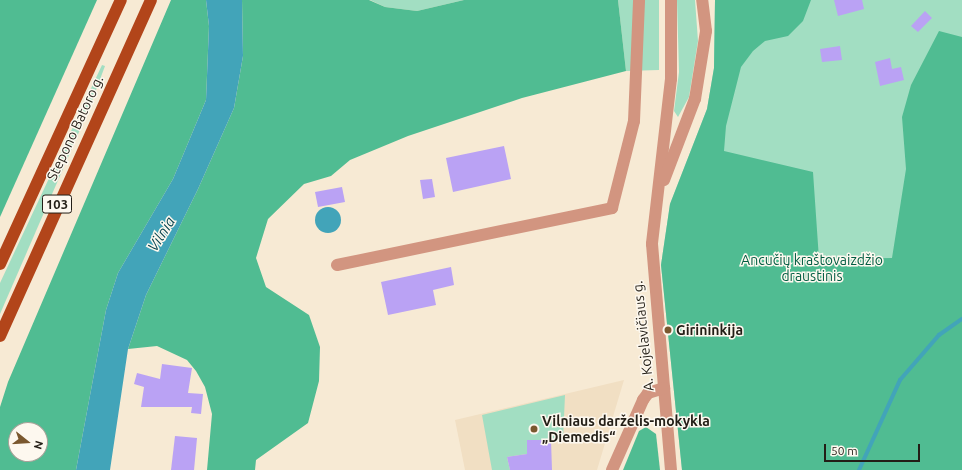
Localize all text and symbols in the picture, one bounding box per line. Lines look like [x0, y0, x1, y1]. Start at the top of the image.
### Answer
street label: Stepono Batoro g. [43, 73, 107, 183]
road number: 103 [42, 193, 72, 215]
water label: Vilnia [143, 213, 179, 255]
park label: Ancučių kraštovaizdžio draustinis [741, 252, 883, 284]
street label: A. Kojelavičiaus g. [629, 280, 657, 392]
place label: Girininkija [676, 322, 743, 338]
marker: Girininkija [663, 325, 673, 335]
place label: Vilniaus darželis-mokykla „Diemedis“ [542, 413, 710, 446]
north arrow [8, 422, 48, 462]
marker: Vilniaus darželis-mokykla „Diemedis“ [529, 424, 539, 434]
scale bar [826, 436, 922, 462]
text: N [32, 440, 45, 451]
text: 50 m [831, 444, 858, 457]

